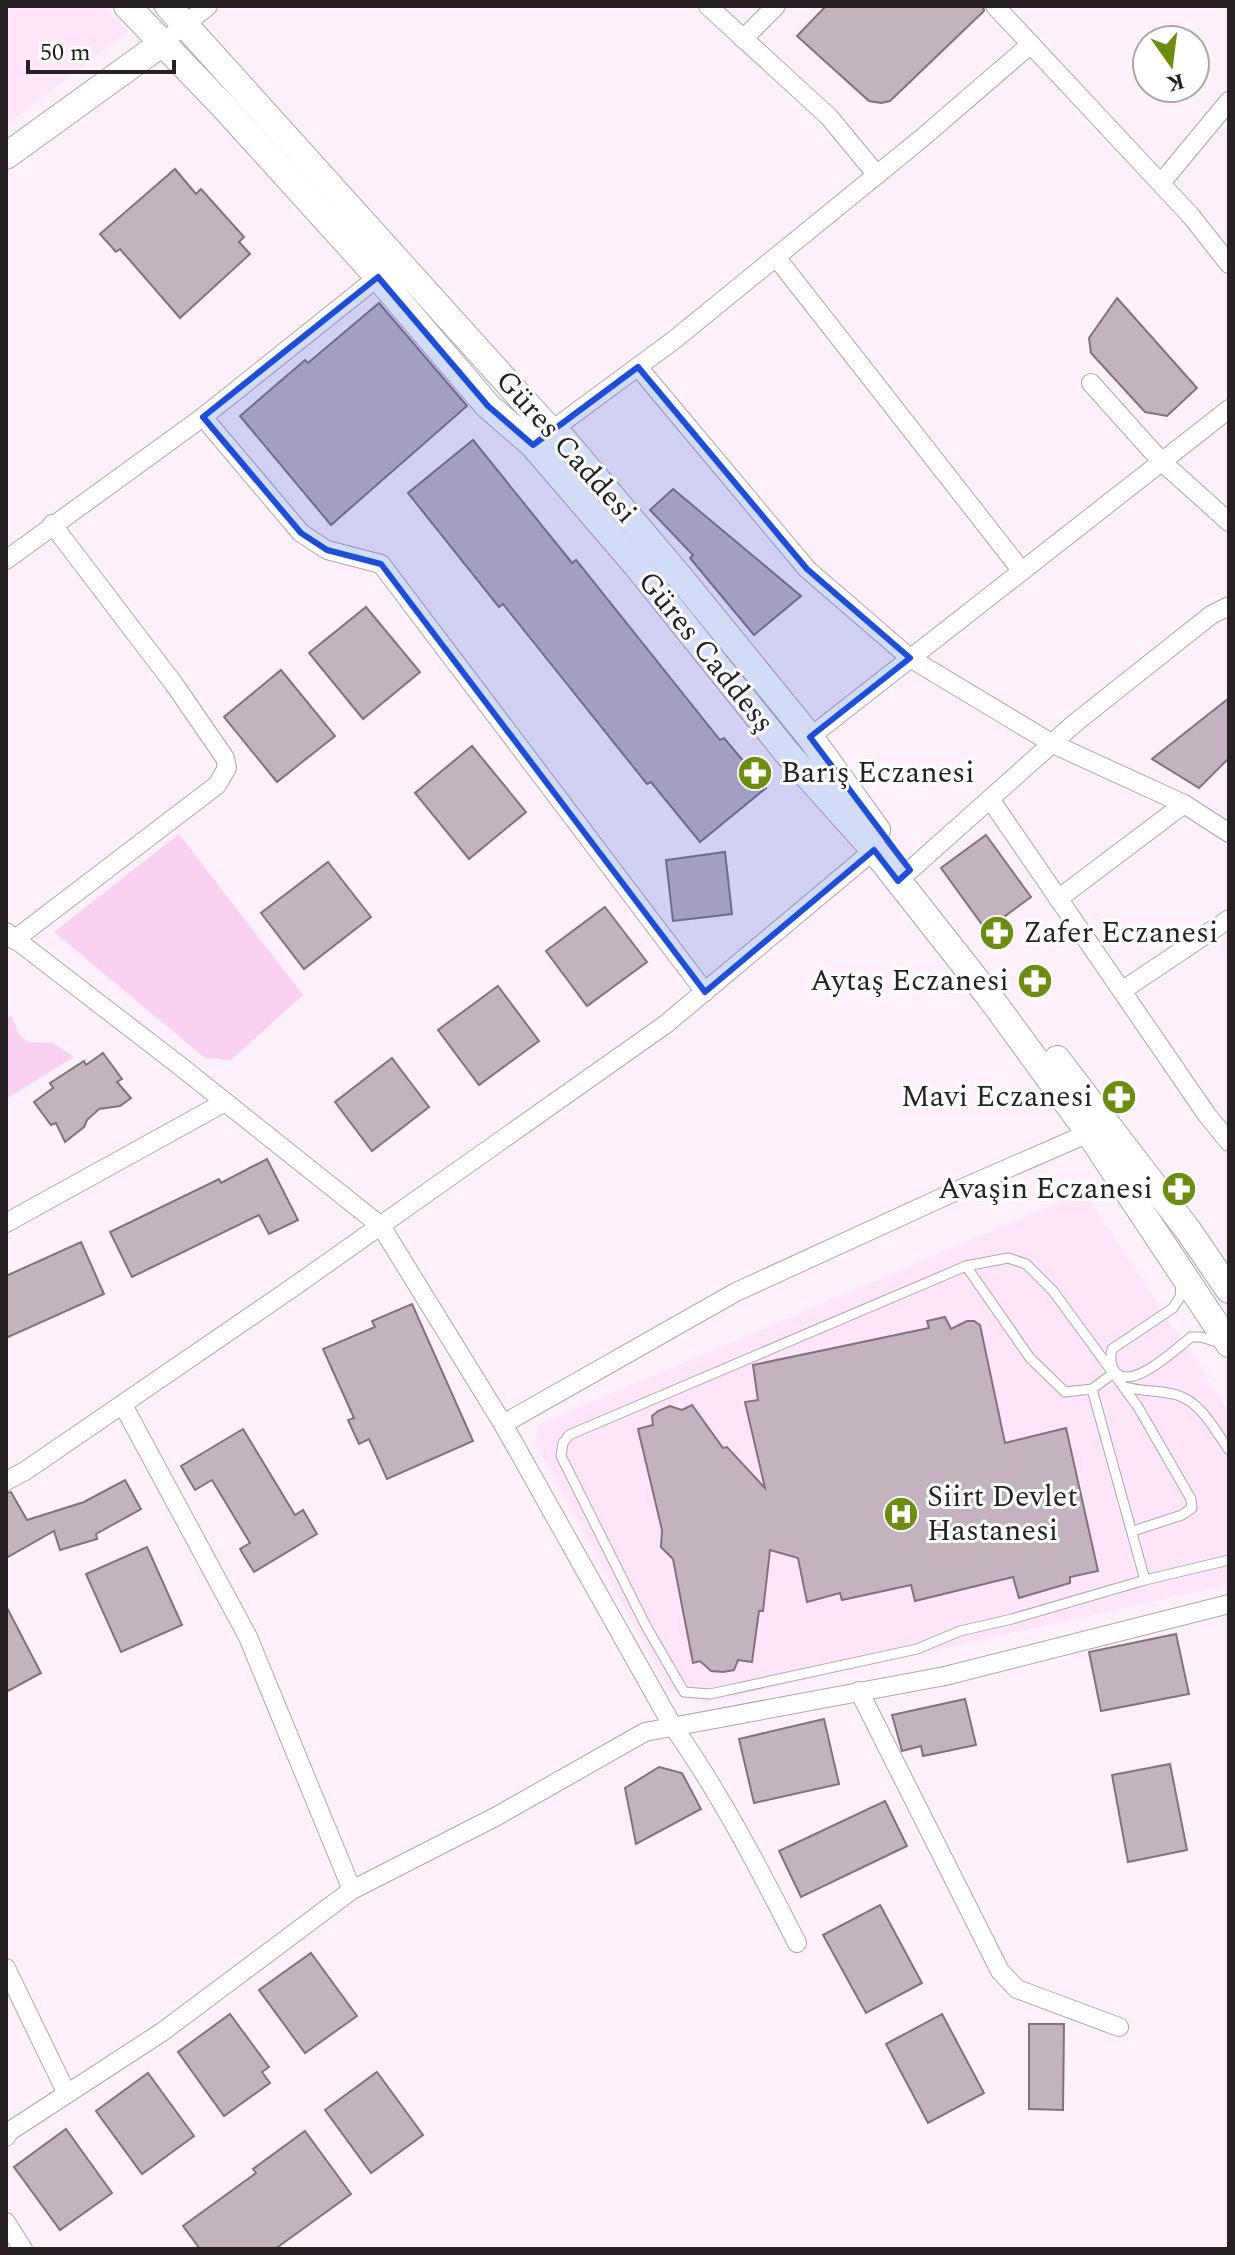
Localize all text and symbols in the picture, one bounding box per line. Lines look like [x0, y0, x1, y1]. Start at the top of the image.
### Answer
scale bar [28, 24, 174, 74]
north arrow [1131, 24, 1211, 104]
text: 50 m [40, 35, 91, 71]
text: K [1163, 64, 1188, 100]
street label: Güres Caddesi [484, 360, 648, 534]
street label: Güres Caddesş [626, 561, 786, 743]
place label: Barış Eczanesi [781, 750, 975, 796]
pharmacy icon: Barış Eczanesi [736, 754, 774, 792]
place label: Zafer Eczanesi [1023, 910, 1218, 956]
pharmacy icon: Zafer Eczanesi [978, 914, 1016, 952]
place label: Aytaş Eczanesi [810, 958, 1009, 1004]
pharmacy icon: Aytaş Eczanesi [1016, 962, 1054, 1000]
place label: Mavi Eczanesi [901, 1074, 1093, 1120]
pharmacy icon: Mavi Eczanesi [1100, 1078, 1138, 1116]
place label: Avaşin Eczanesi [938, 1166, 1153, 1212]
pharmacy icon: Avaşin Eczanesi [1160, 1170, 1198, 1208]
place label: Siirt Devlet Hastanesi [927, 1474, 1078, 1554]
hospital icon: Siirt Devlet Hastanesi [882, 1495, 920, 1533]

